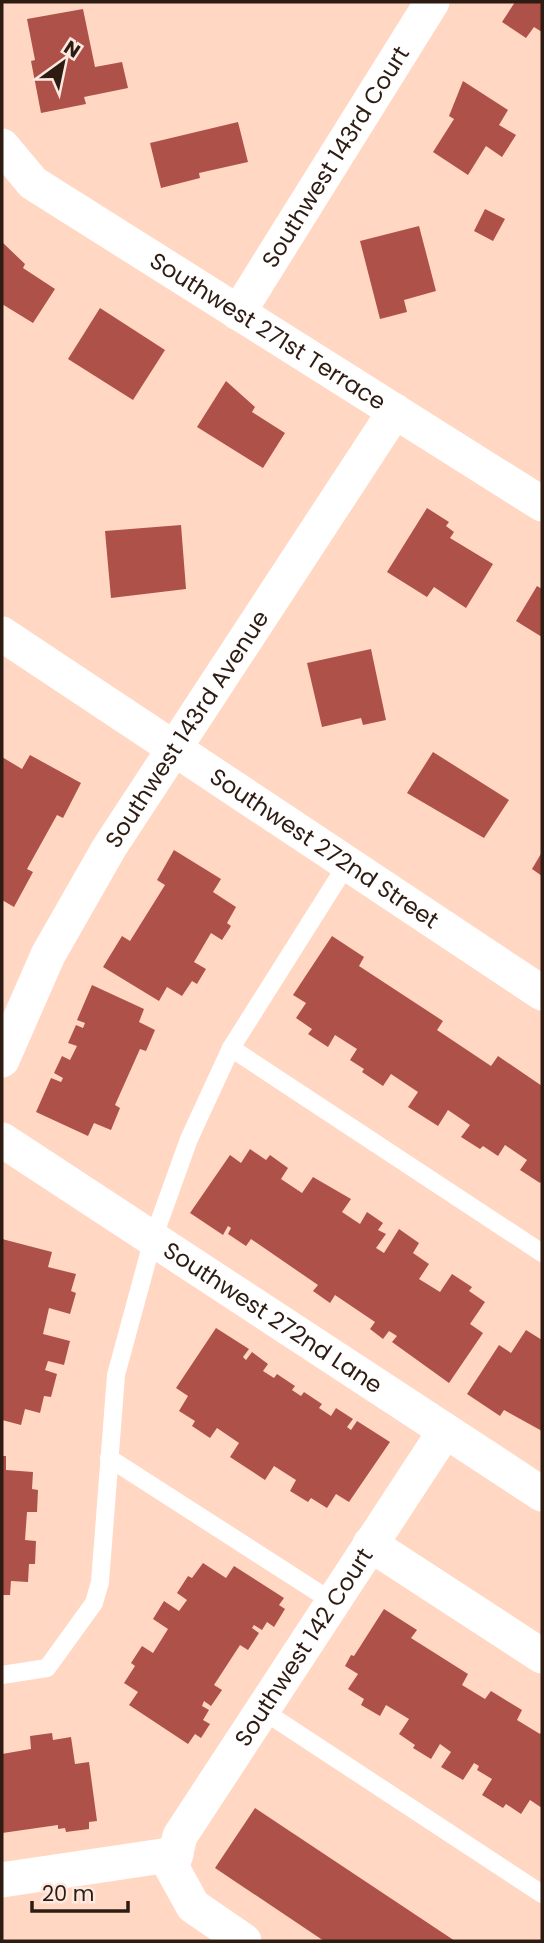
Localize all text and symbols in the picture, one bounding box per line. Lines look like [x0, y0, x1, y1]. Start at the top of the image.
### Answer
north arrow [28, 28, 98, 98]
text: N [59, 34, 85, 64]
street label: Southwest 143rd Court [254, 40, 417, 274]
street label: Southwest 271st Terrace [144, 245, 392, 418]
street label: Southwest 143rd Avenue [97, 604, 276, 854]
street label: Southwest 272nd Street [204, 761, 445, 936]
street label: Southwest 272nd Lane [157, 1234, 389, 1401]
street label: Southwest 142 Court [227, 1542, 380, 1753]
scale bar [32, 1870, 128, 1914]
text: 20 m [42, 1879, 95, 1908]

